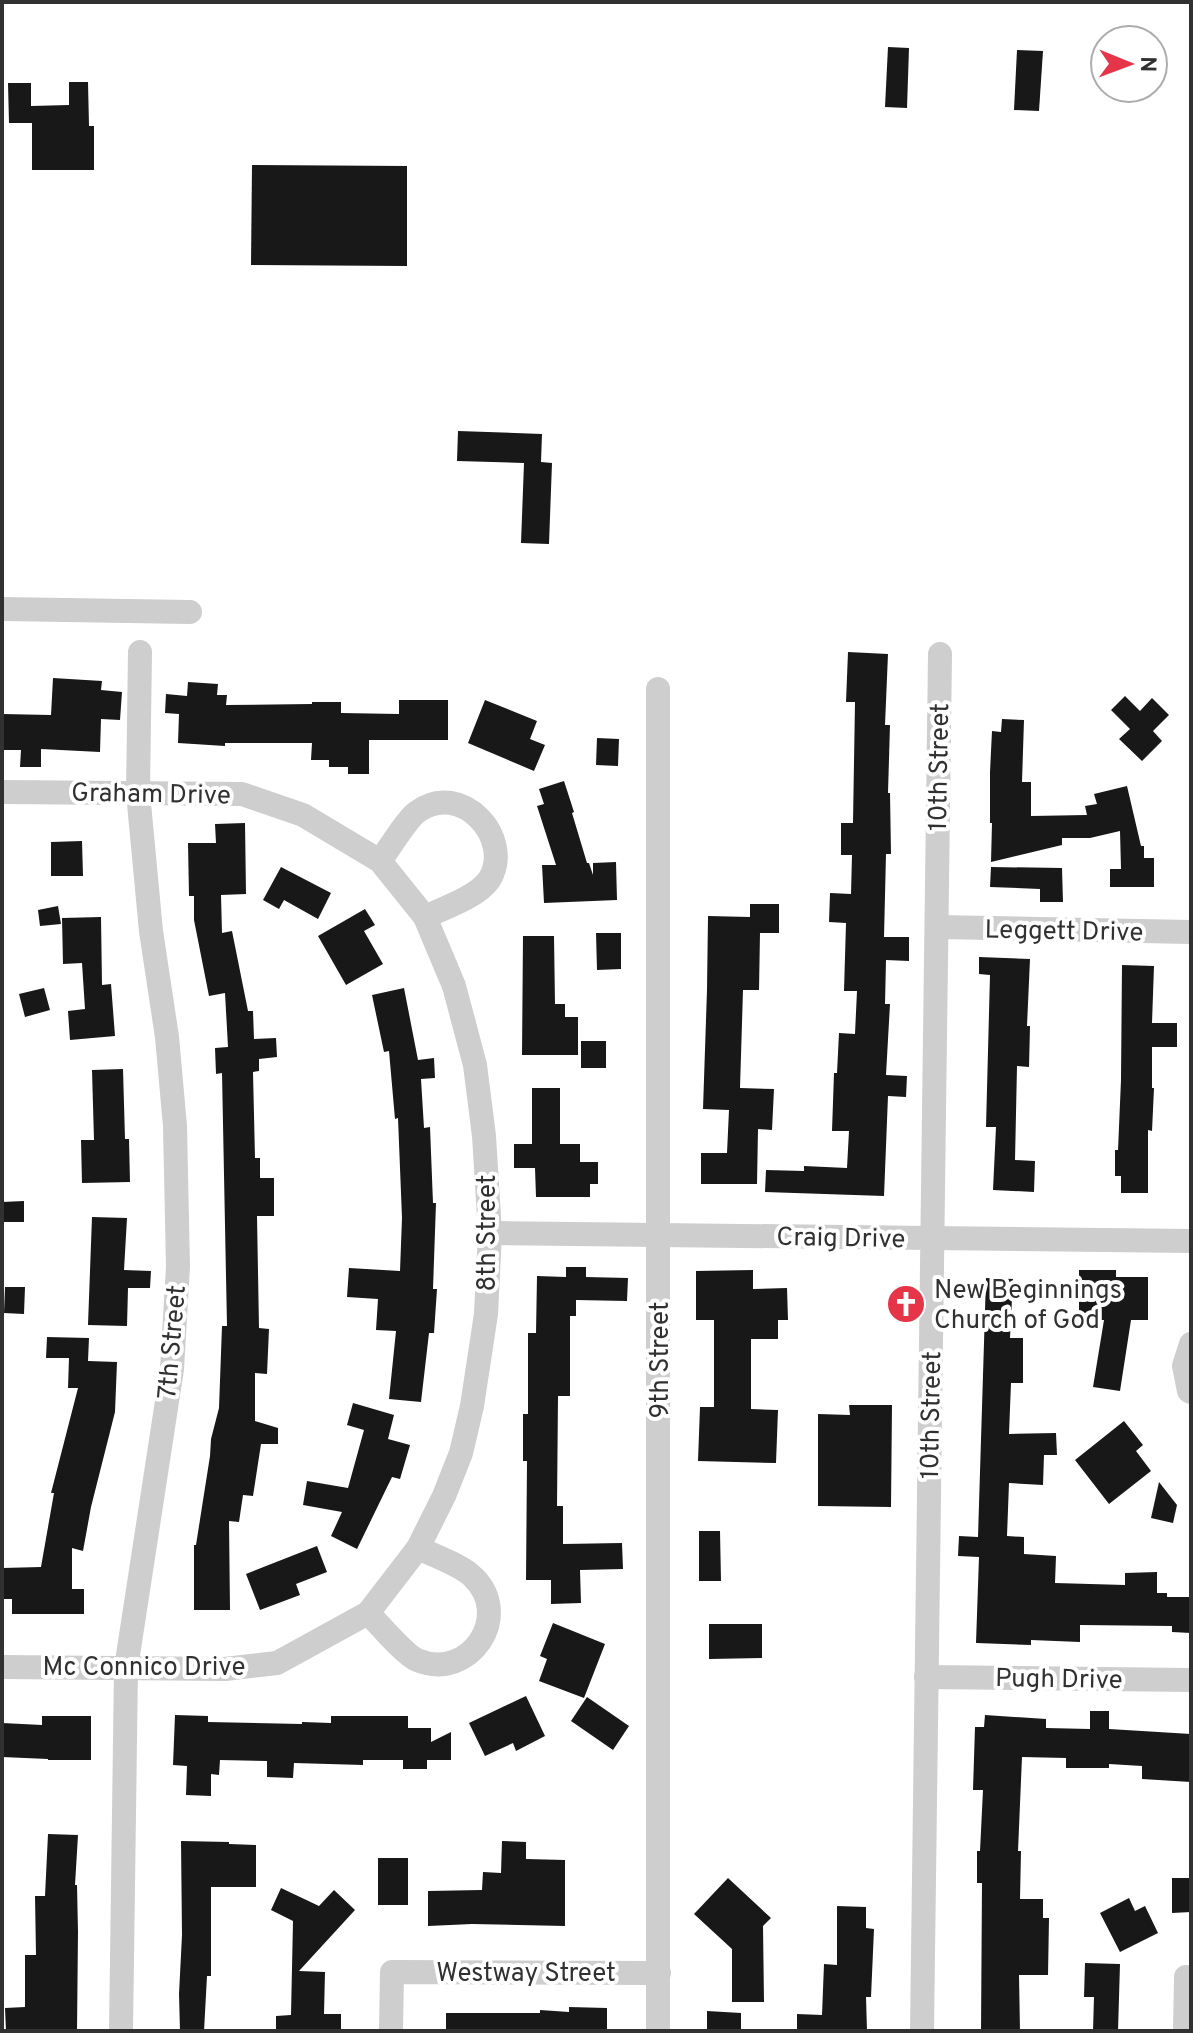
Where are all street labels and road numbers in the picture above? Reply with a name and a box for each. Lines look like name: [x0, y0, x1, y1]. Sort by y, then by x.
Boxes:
street label: 10th Street: [923, 703, 958, 831]
street label: Graham Drive: [71, 778, 231, 813]
street label: Leggett Drive: [984, 915, 1144, 950]
street label: 8th Street: [472, 1174, 505, 1292]
street label: Craig Drive: [776, 1222, 906, 1257]
street label: 7th Street: [152, 1284, 195, 1401]
street label: 9th Street: [645, 1301, 678, 1419]
street label: 10th Street: [915, 1351, 950, 1479]
street label: Mc Connico Drive: [42, 1652, 246, 1685]
street label: Pugh Drive: [995, 1663, 1123, 1698]
street label: Westway Street: [436, 1958, 616, 1991]

